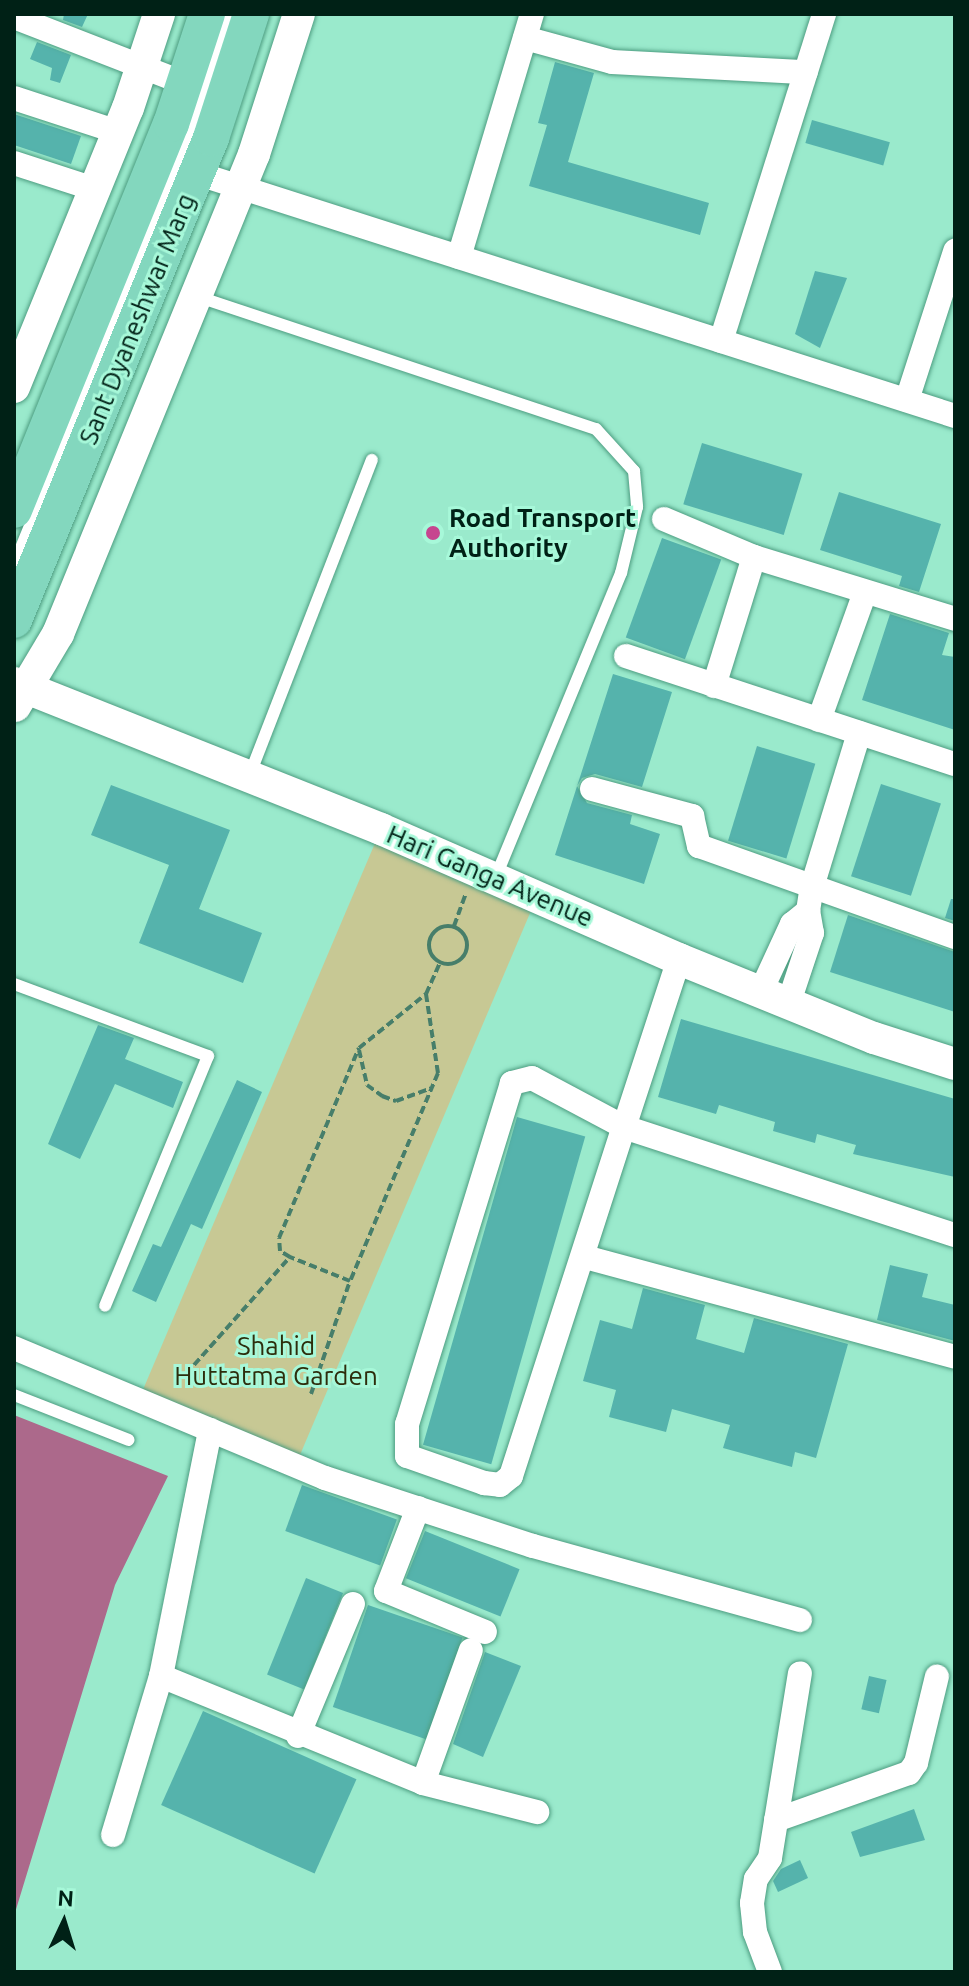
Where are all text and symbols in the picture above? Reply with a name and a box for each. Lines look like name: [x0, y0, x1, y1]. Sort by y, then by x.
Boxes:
street label: Sant Dyaneshwar Marg: [72, 189, 202, 449]
place label: Road Transport Authority: [449, 502, 636, 564]
marker: Road Transport Authority: [424, 524, 442, 542]
street label: Hari Ganga Avenue: [382, 818, 598, 934]
park label: Shahid Huttatma Garden: [174, 1330, 378, 1392]
north arrow: [24, 1882, 104, 1962]
text: N: [57, 1885, 75, 1911]

